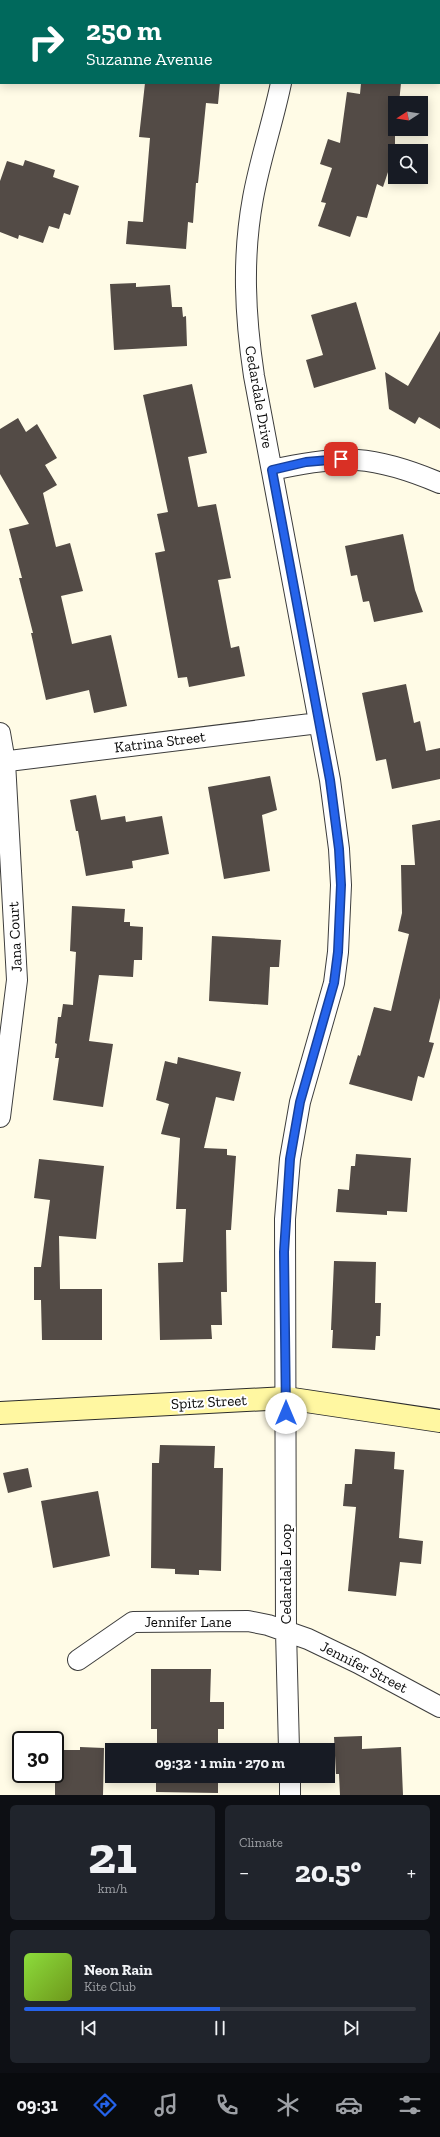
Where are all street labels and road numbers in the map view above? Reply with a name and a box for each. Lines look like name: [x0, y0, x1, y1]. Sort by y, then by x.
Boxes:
street label: Cedardale Drive: [241, 344, 277, 450]
street label: Katrina Street: [113, 727, 207, 757]
street label: Jana Court: [4, 901, 26, 973]
street label: Spitz Street: [171, 1391, 248, 1413]
street label: Cedardale Loop: [277, 1524, 295, 1624]
street label: Jennifer Lane: [144, 1613, 232, 1631]
street label: Jennifer Street: [317, 1637, 411, 1697]

